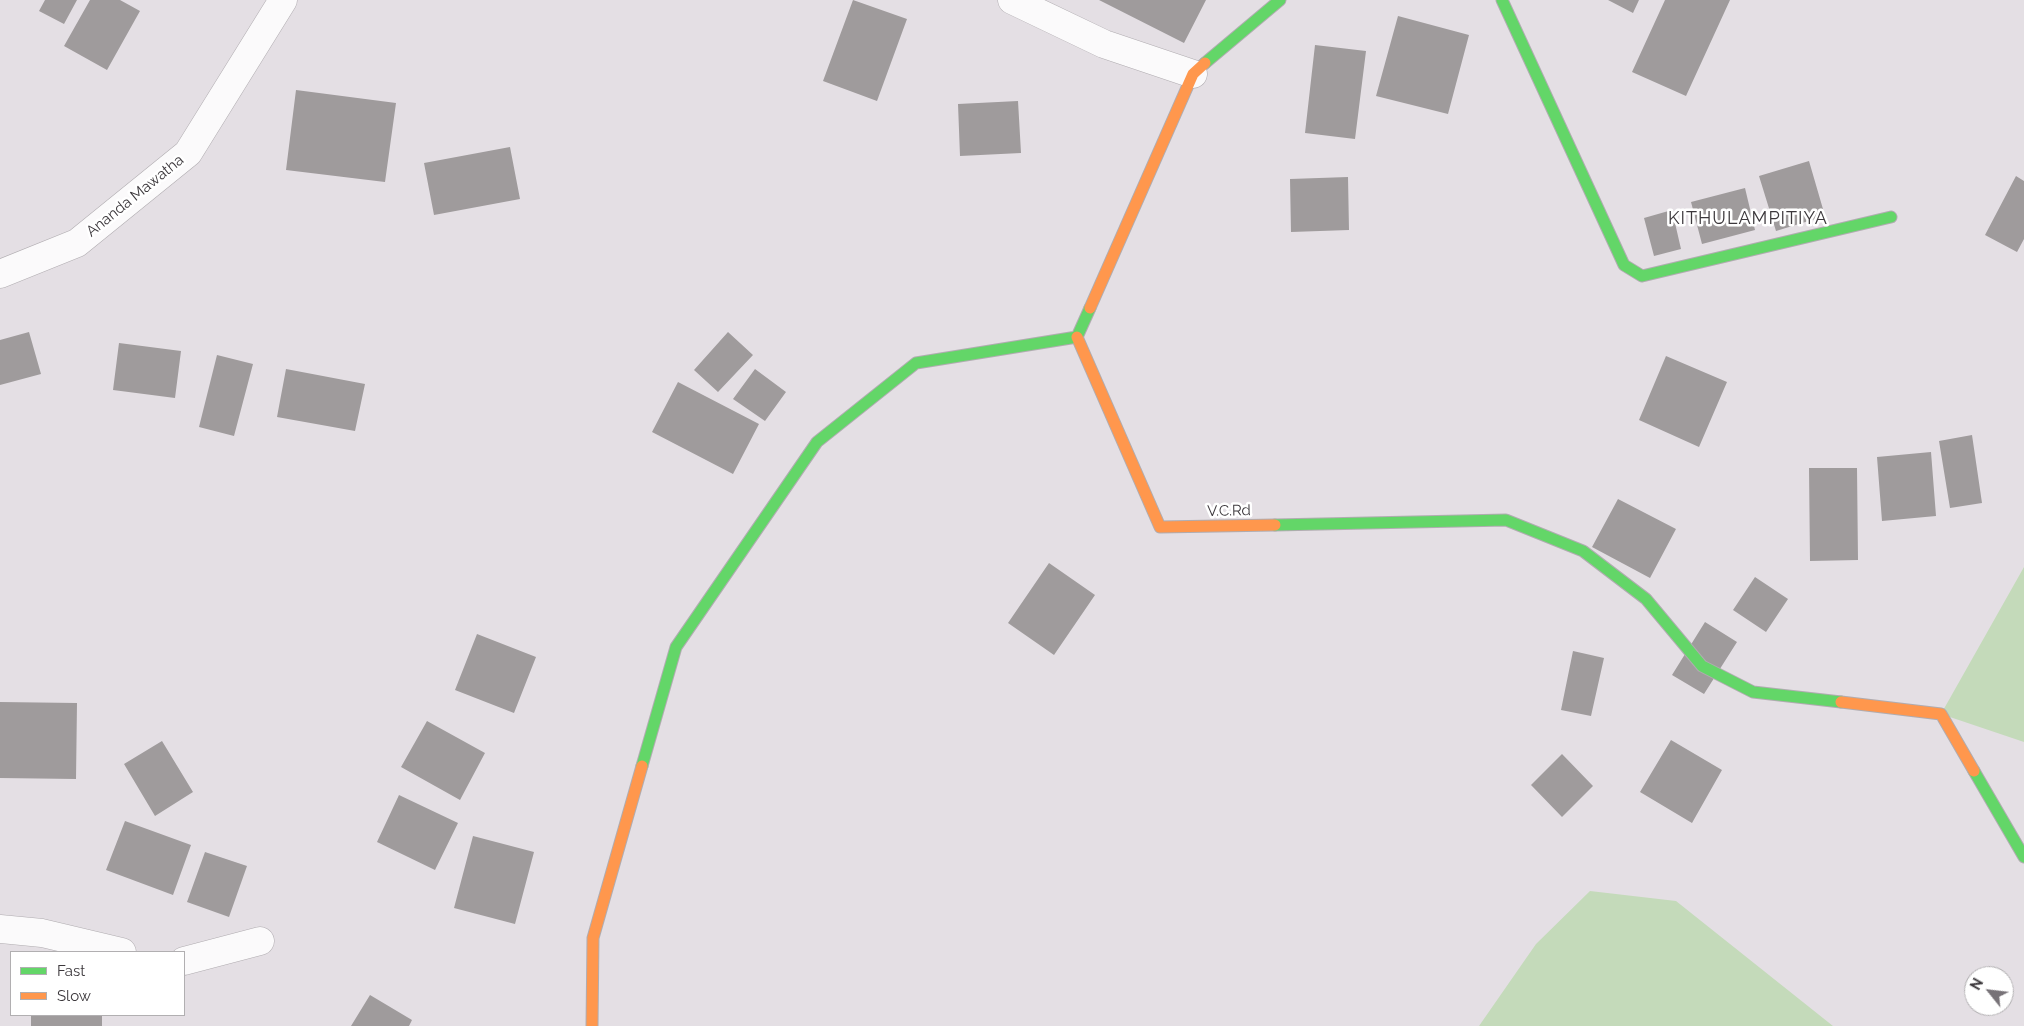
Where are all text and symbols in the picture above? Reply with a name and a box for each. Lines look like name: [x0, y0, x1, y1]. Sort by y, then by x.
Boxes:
street label: Ananda Mawatha: [83, 151, 187, 241]
district label: KITHULAMPITIYA: [1666, 208, 1830, 230]
street label: V.C.Rd: [1207, 502, 1251, 520]
legend: [10, 951, 185, 1016]
text: Fast: [57, 962, 85, 980]
north arrow: [1964, 966, 2014, 1016]
text: N: [1967, 976, 1986, 993]
text: Slow: [57, 987, 91, 1005]

